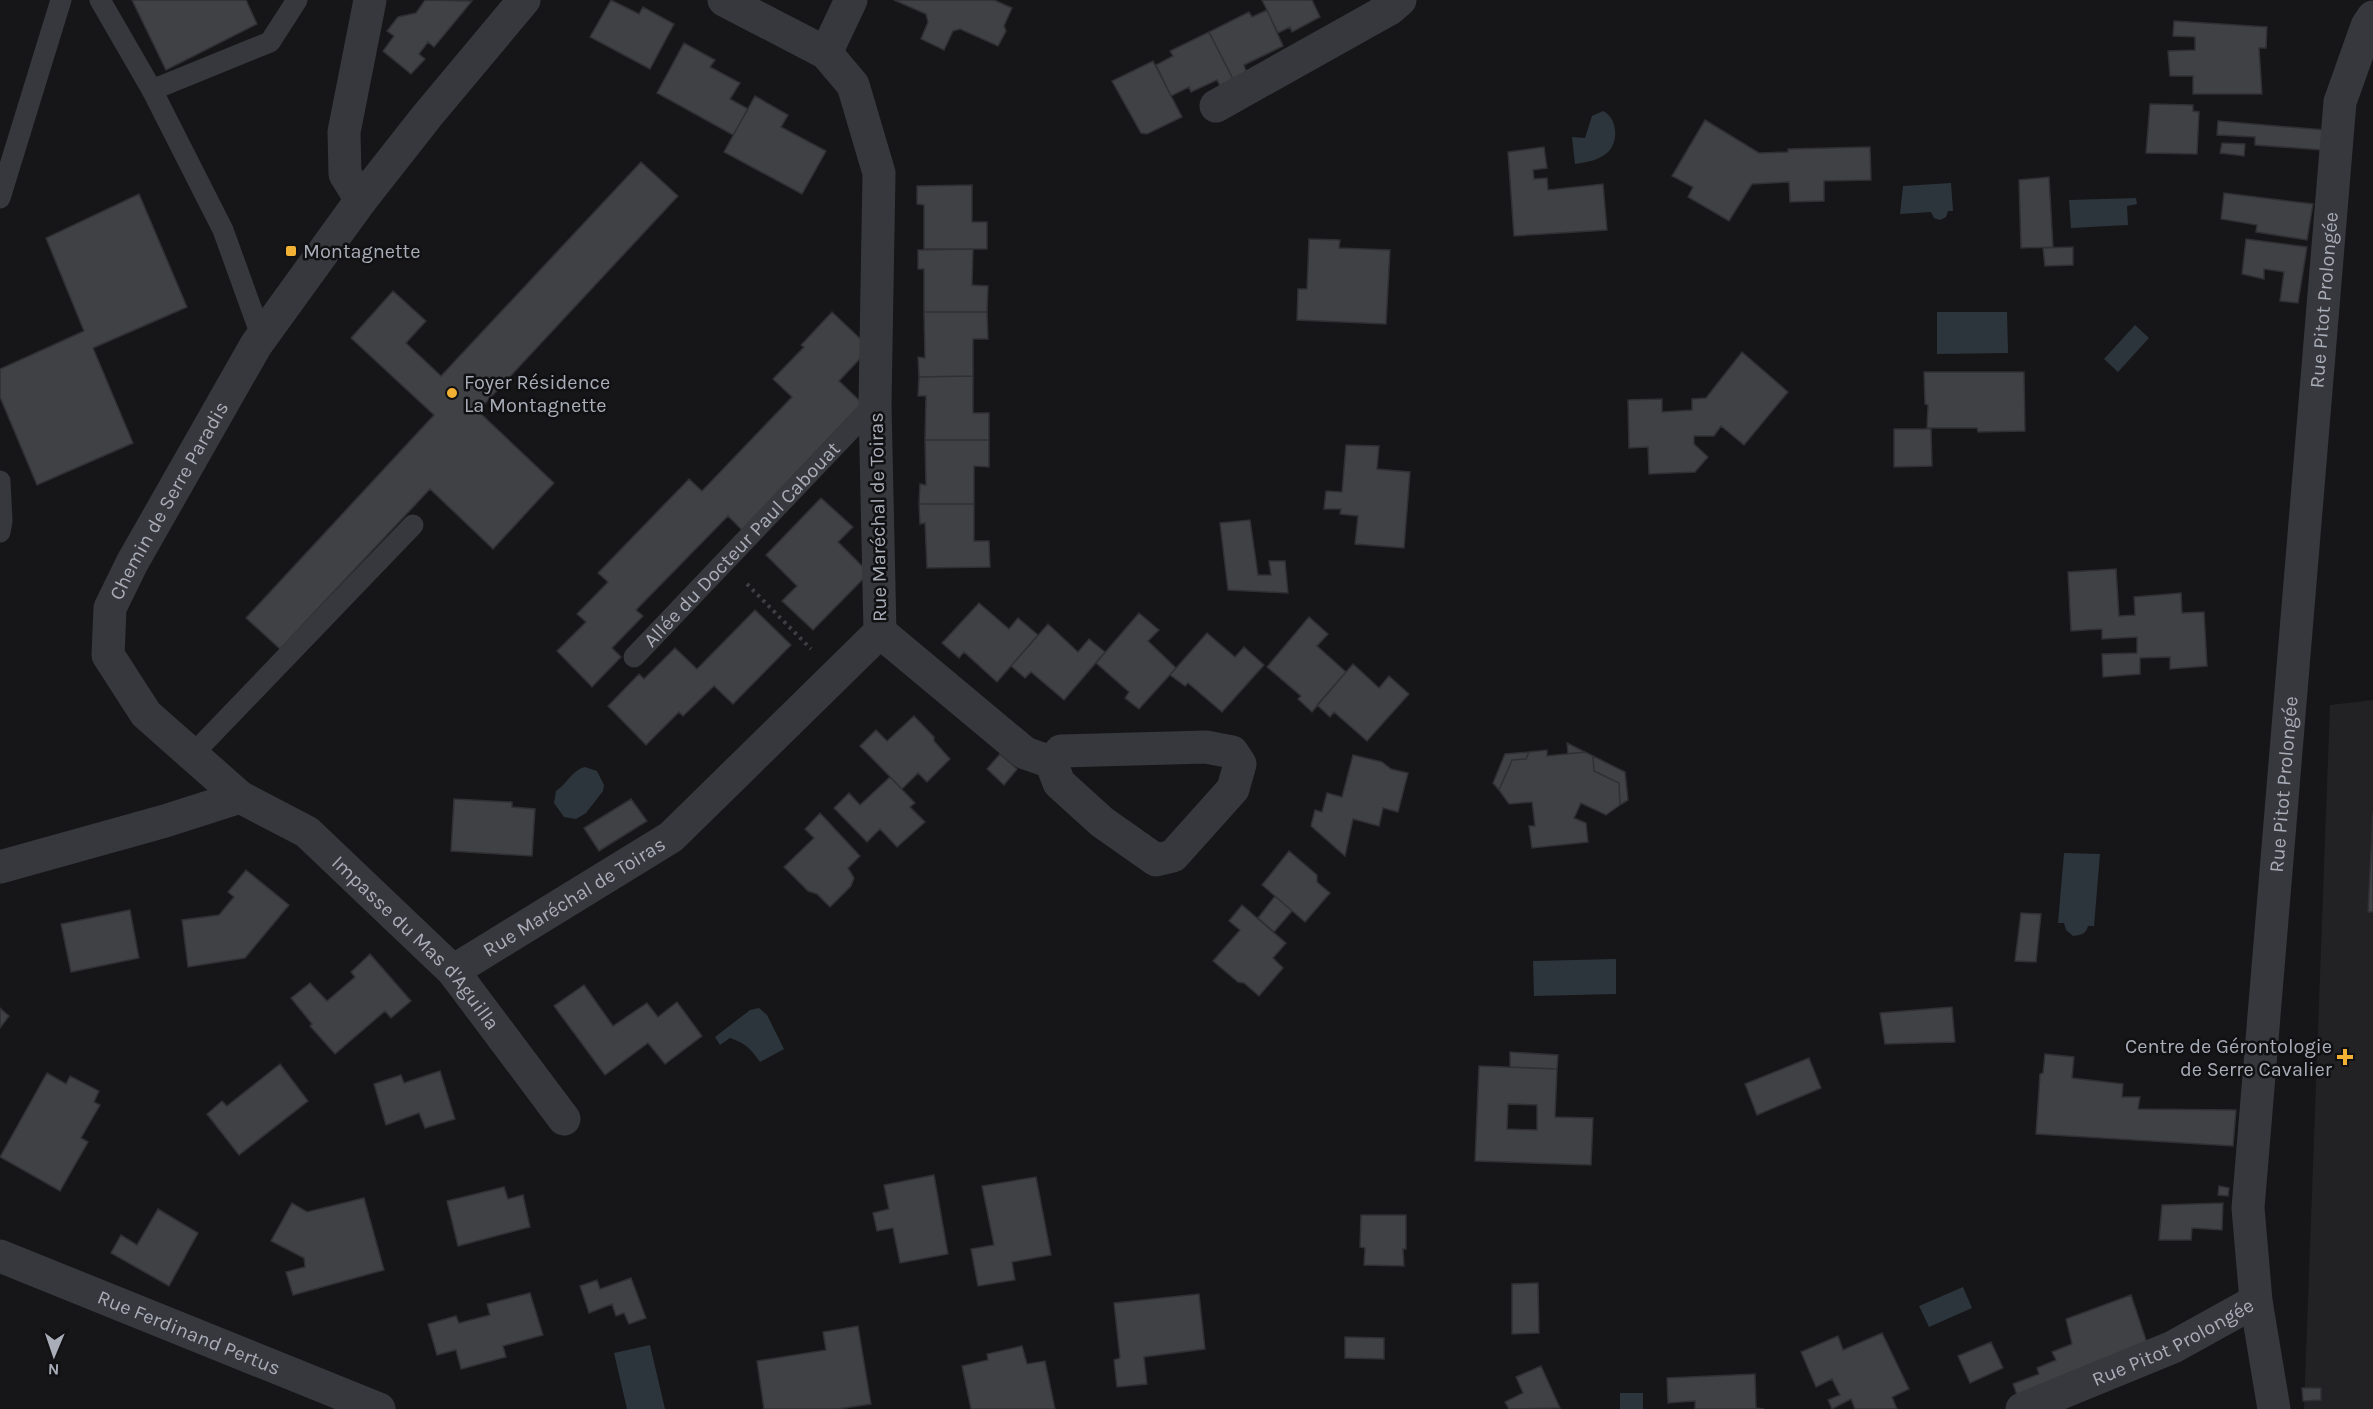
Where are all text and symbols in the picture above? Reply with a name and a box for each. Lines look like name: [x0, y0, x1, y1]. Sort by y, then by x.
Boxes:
street label: Rue Pitot Prolongée: [2305, 211, 2342, 389]
place label: Montagnette: [303, 240, 420, 263]
marker: Montagnette: [284, 244, 298, 258]
place label: Foyer Résidence La Montagnette: [464, 371, 610, 417]
marker: Foyer Résidence La Montagnette: [445, 386, 459, 400]
street label: Chemin de Serre Paradis: [104, 397, 233, 604]
street label: Rue Maréchal de Toiras: [865, 412, 891, 622]
street label: Allée du Docteur Paul Cabouat: [639, 436, 845, 651]
street label: Rue Pitot Prolongée: [2264, 695, 2302, 873]
street label: Rue Maréchal de Toiras: [479, 832, 669, 961]
street label: Impasse du Mas d'Aguilla: [327, 851, 504, 1034]
place label: Centre de Gérontologie de Serre Cavalier: [2125, 1035, 2333, 1081]
marker: Centre de Gérontologie de Serre Cavalier: [2336, 1048, 2354, 1066]
street label: Rue Ferdinand Pertus: [94, 1285, 284, 1380]
street label: Rue Pitot Prolongée: [2088, 1293, 2257, 1391]
north arrow: [24, 1325, 84, 1385]
text: N: [47, 1360, 60, 1379]

